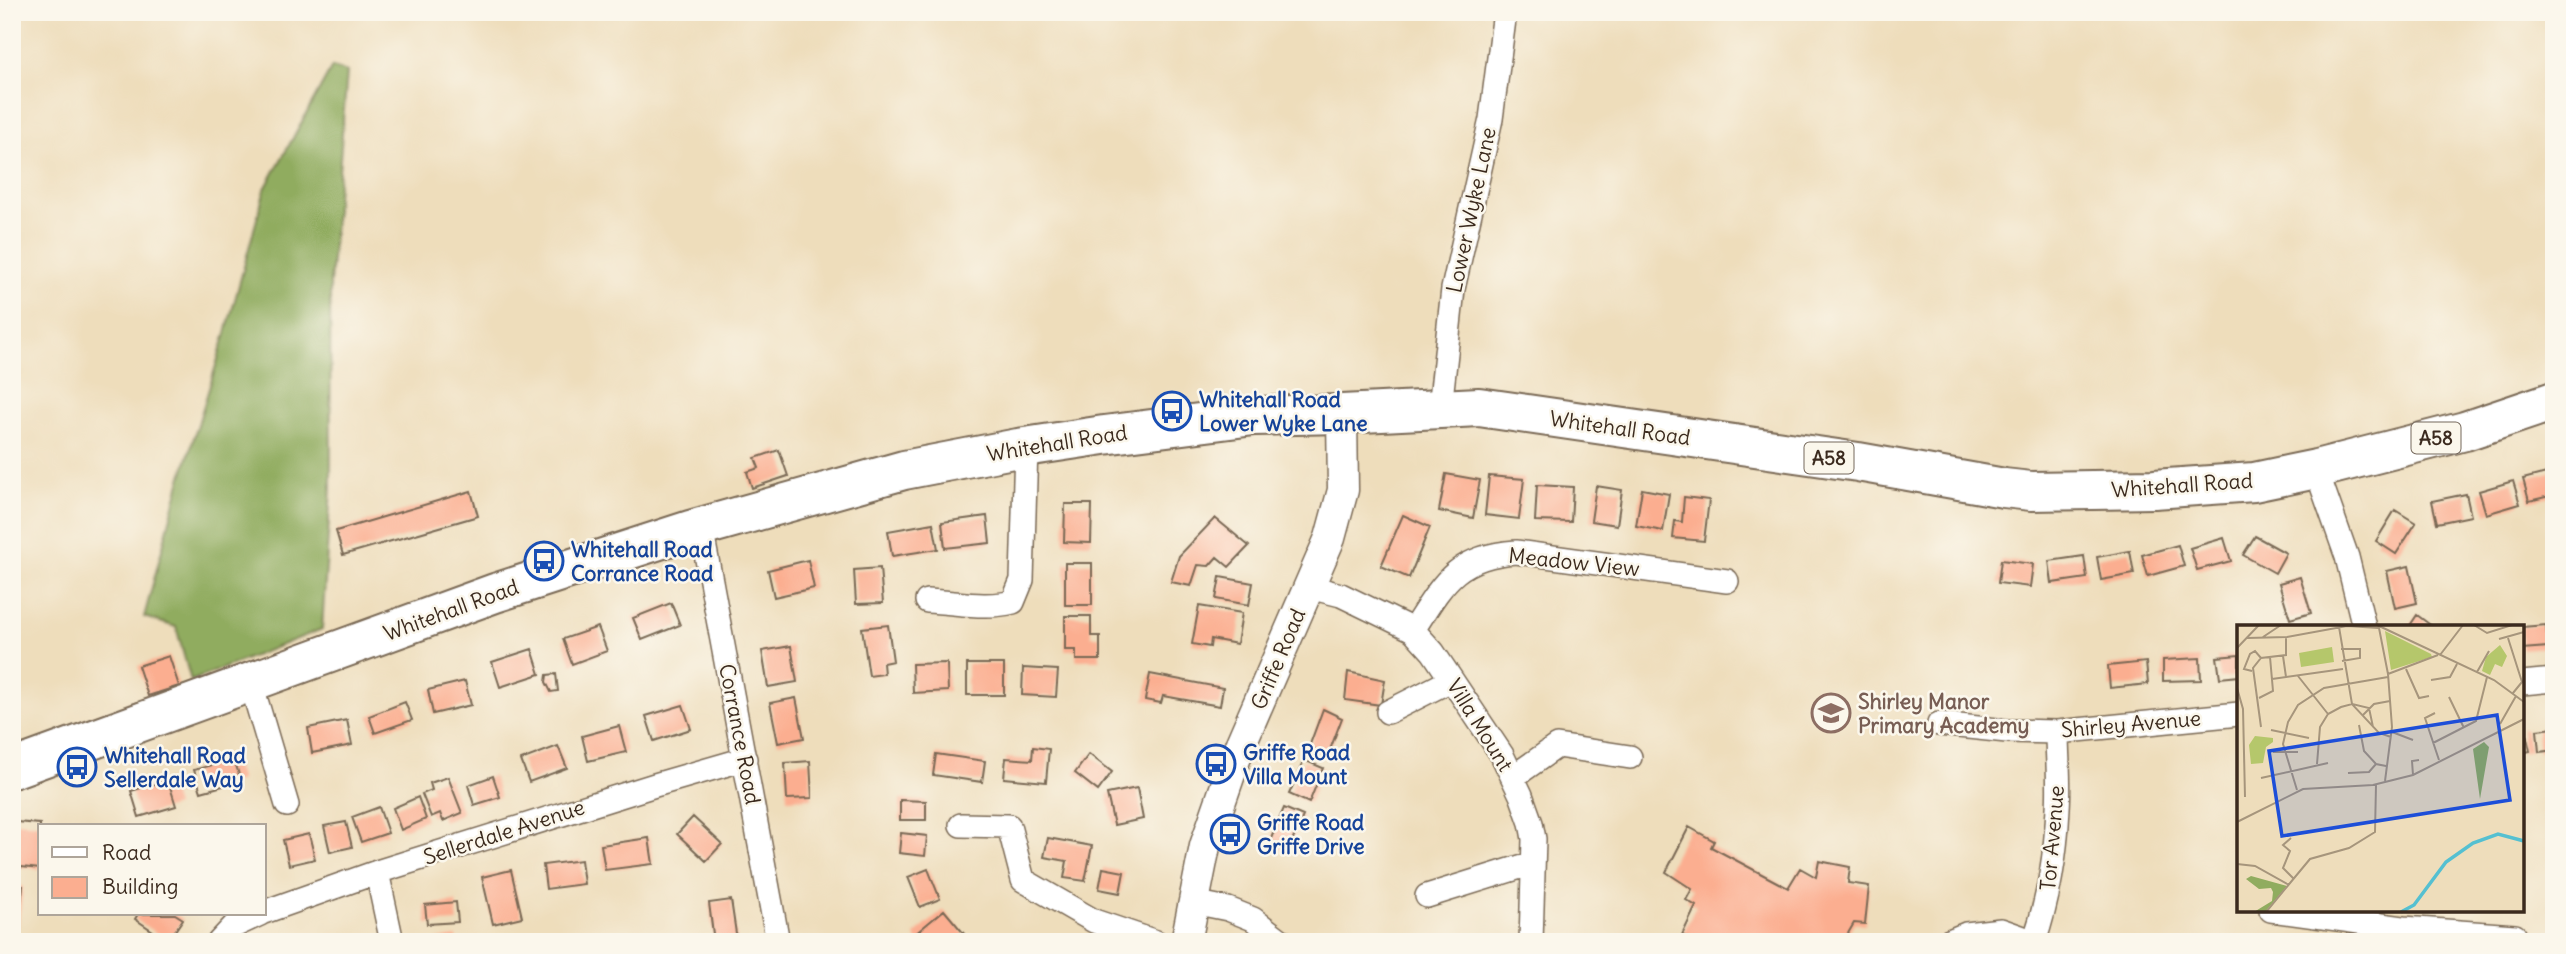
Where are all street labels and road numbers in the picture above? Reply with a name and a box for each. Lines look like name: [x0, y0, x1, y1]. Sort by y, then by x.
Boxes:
street label: Lower Wyke Lane: [1440, 125, 1502, 295]
street label: Whitehall Road: [1548, 405, 1692, 451]
street label: Whitehall Road: [985, 419, 1129, 467]
road number: A58: [2412, 422, 2460, 453]
road number: A58: [1804, 442, 1854, 474]
street label: Whitehall Road: [2110, 467, 2254, 503]
street label: Meadow View: [1507, 542, 1641, 582]
street label: Whitehall Road: [380, 573, 522, 647]
street label: Griffe Road: [1245, 604, 1311, 714]
street label: Corrance Road: [713, 662, 767, 806]
street label: Villa Mount: [1441, 674, 1519, 776]
street label: Shirley Avenue: [2060, 704, 2202, 744]
street label: Tor Avenue: [2034, 784, 2070, 892]
street label: Sellerdale Avenue: [420, 793, 588, 871]

